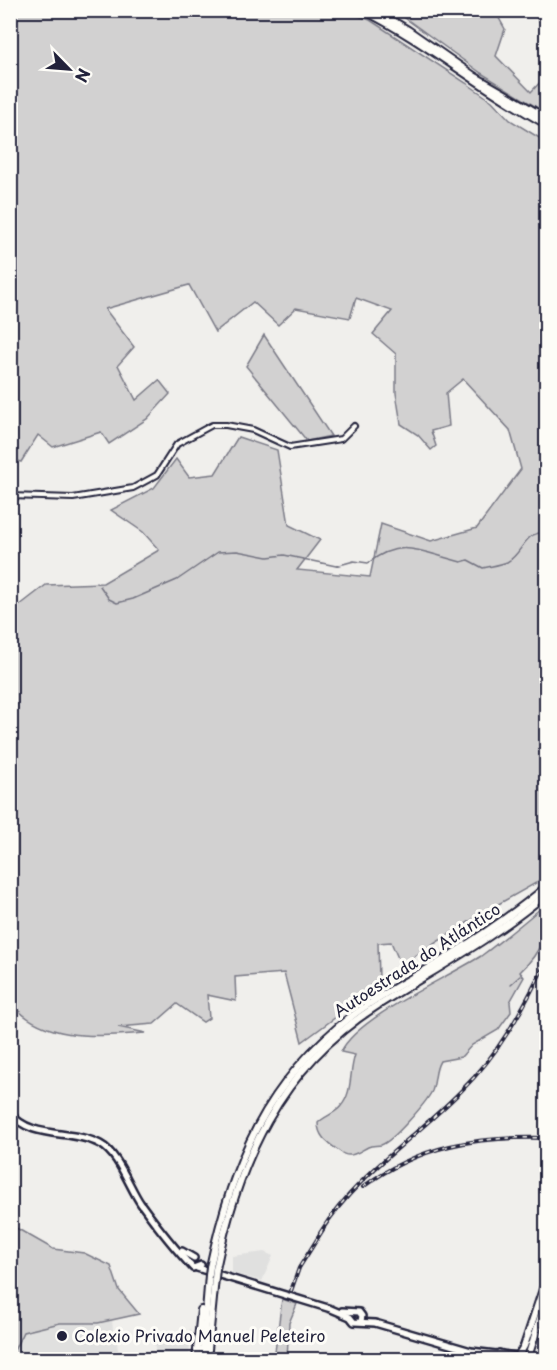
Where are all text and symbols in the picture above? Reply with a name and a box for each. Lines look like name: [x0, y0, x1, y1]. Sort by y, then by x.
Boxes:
north arrow: [39, 39, 99, 99]
text: N: [70, 65, 97, 87]
street label: Autoestrada do Atlántico: [328, 896, 505, 1022]
place label: Colexio Privado Manuel Peleteiro: [74, 1323, 326, 1347]
marker: Colexio Privado Manuel Peleteiro: [55, 1329, 69, 1343]

